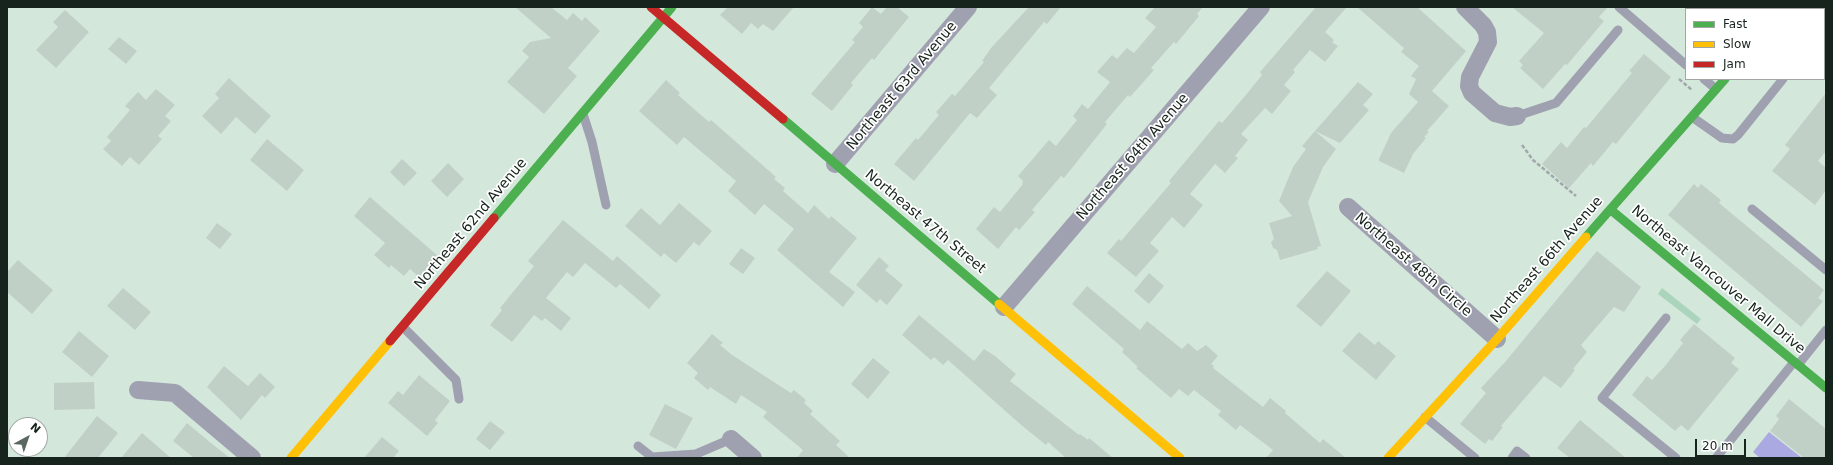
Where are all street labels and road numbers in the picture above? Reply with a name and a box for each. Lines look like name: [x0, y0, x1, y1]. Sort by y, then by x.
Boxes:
street label: Northeast 63rd Avenue: [843, 18, 961, 154]
street label: Northeast 64th Avenue: [1073, 90, 1193, 224]
street label: Northeast 62nd Avenue: [411, 155, 531, 293]
street label: Northeast 47th Street: [861, 166, 989, 278]
street label: Northeast 66th Avenue: [1487, 193, 1607, 327]
street label: Northeast Vancouver Mall Drive: [1628, 202, 1808, 358]
street label: Northeast 48th Circle: [1351, 210, 1475, 320]

